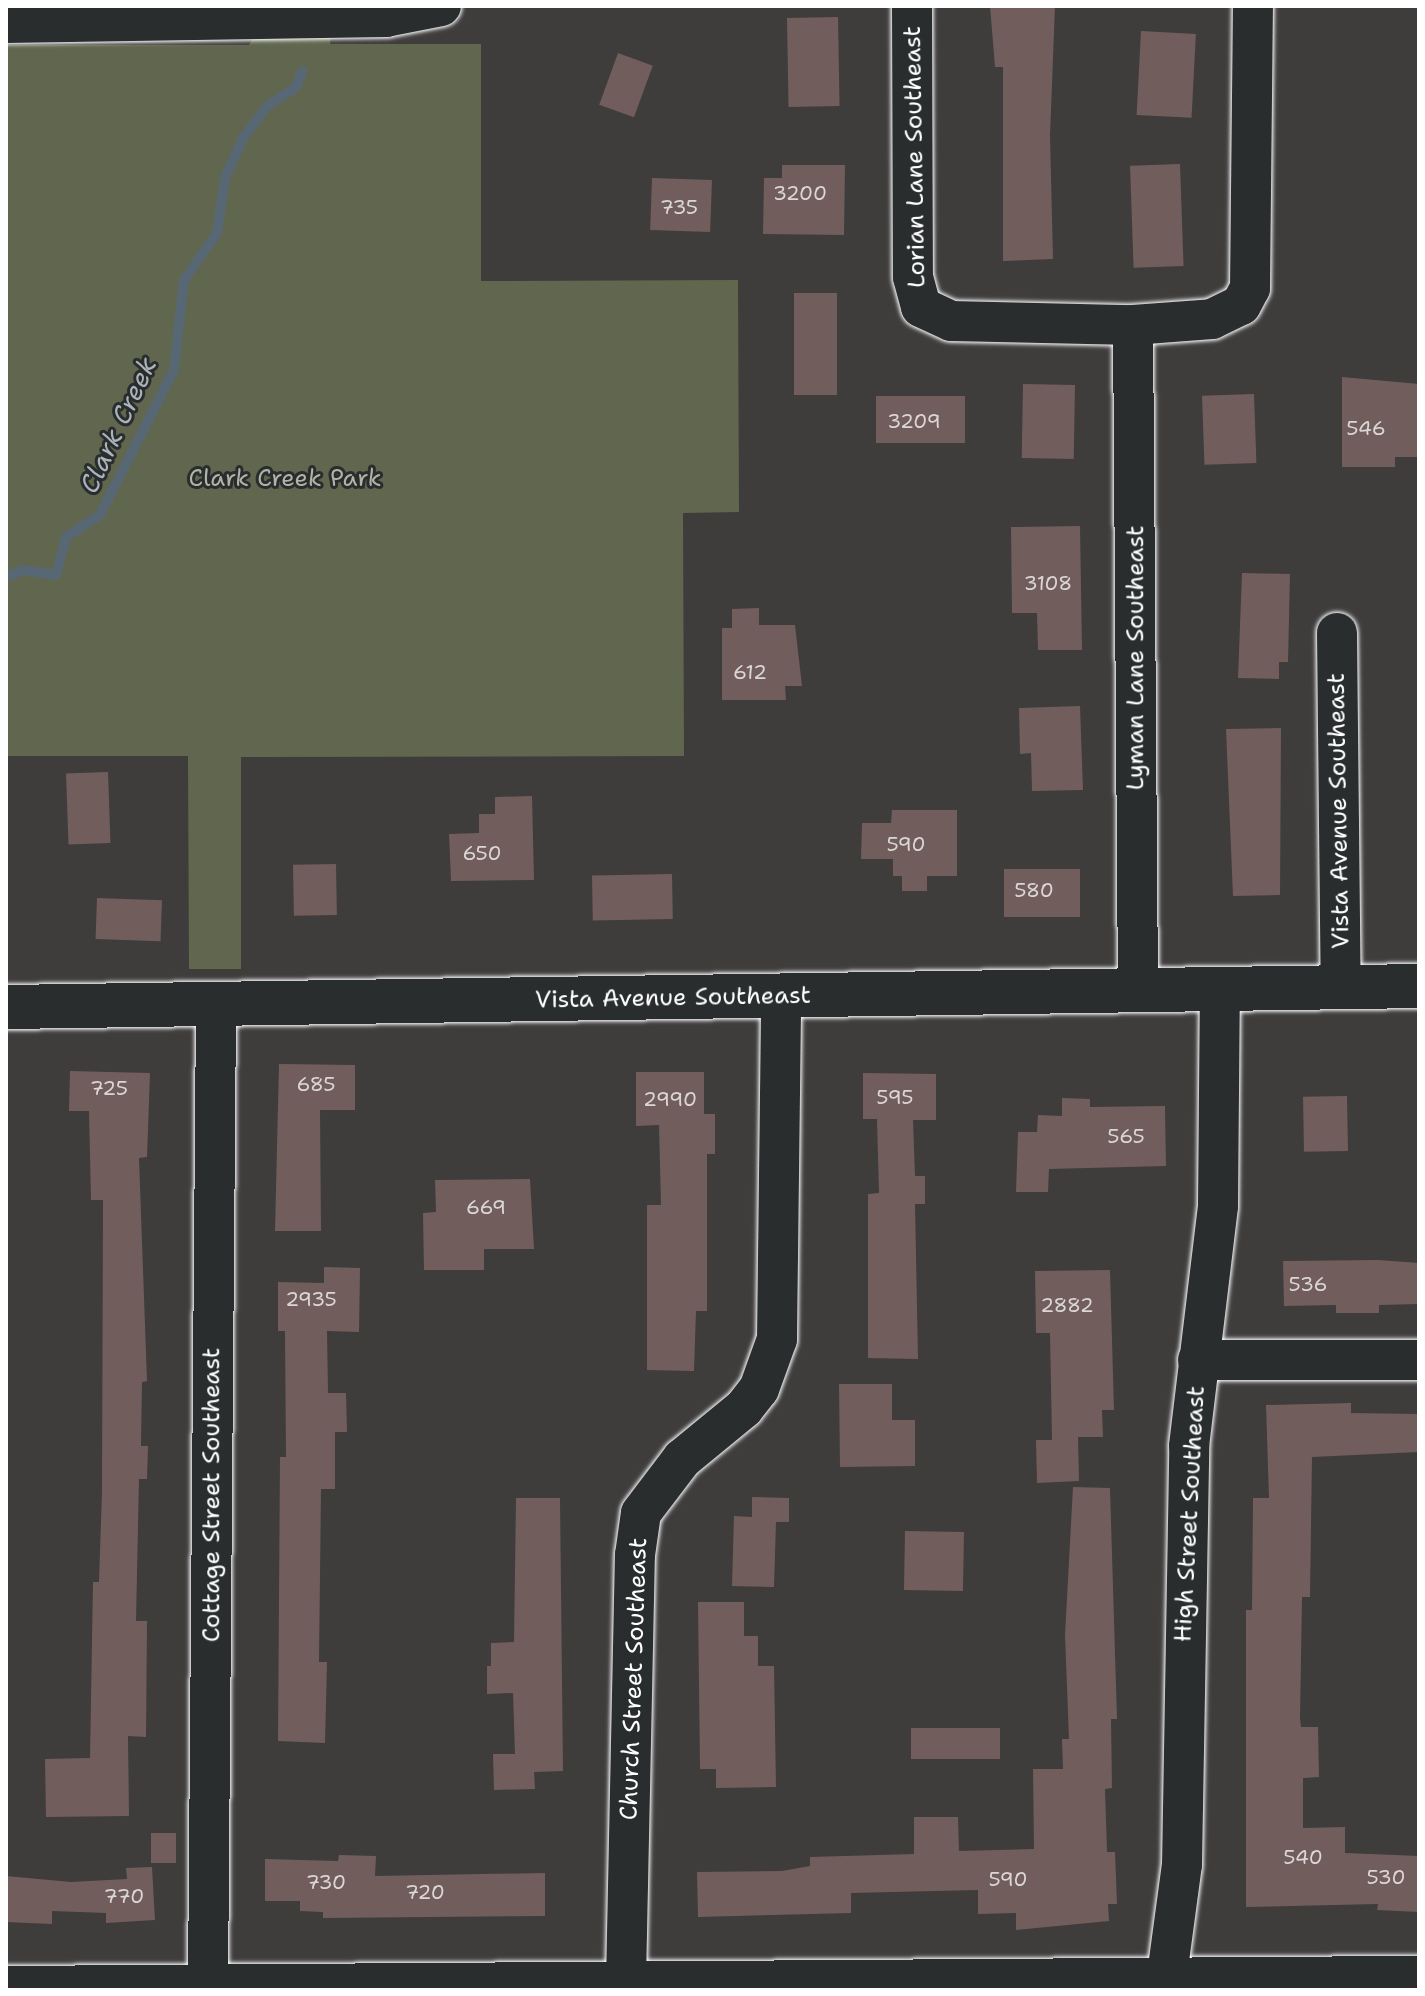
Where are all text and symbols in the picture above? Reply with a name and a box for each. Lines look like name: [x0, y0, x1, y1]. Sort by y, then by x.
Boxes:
street label: Lorian Lane Southeast: [898, 26, 932, 288]
house number: 3200: [773, 181, 827, 205]
house number: 735: [660, 195, 698, 219]
water label: Clark Creek: [73, 352, 163, 498]
house number: 3209: [887, 409, 941, 433]
house number: 546: [1346, 416, 1386, 440]
park label: Clark Creek Park: [189, 465, 381, 493]
street label: Lyman Lane Southeast: [1122, 526, 1150, 790]
house number: 3108: [1024, 571, 1072, 595]
house number: 612: [733, 660, 767, 684]
street label: Vista Avenue Southeast: [1322, 673, 1356, 949]
house number: 590: [887, 832, 925, 856]
house number: 650: [462, 841, 502, 865]
house number: 580: [1014, 878, 1054, 902]
street label: Vista Avenue Southeast: [535, 981, 811, 1015]
house number: 685: [297, 1072, 335, 1096]
house number: 725: [90, 1076, 128, 1100]
house number: 595: [876, 1085, 914, 1109]
house number: 2990: [643, 1087, 697, 1111]
house number: 565: [1107, 1124, 1145, 1148]
house number: 669: [466, 1195, 506, 1219]
house number: 536: [1289, 1272, 1327, 1296]
house number: 2935: [285, 1287, 337, 1311]
house number: 2882: [1040, 1293, 1094, 1317]
street label: Cottage Street Southeast: [198, 1348, 226, 1642]
street label: High Street Southeast: [1169, 1385, 1211, 1643]
street label: Church Street Southeast: [615, 1537, 653, 1821]
house number: 540: [1283, 1845, 1323, 1869]
house number: 530: [1367, 1865, 1405, 1889]
house number: 590: [989, 1867, 1027, 1891]
house number: 730: [306, 1870, 346, 1894]
house number: 720: [405, 1880, 445, 1904]
house number: 770: [104, 1884, 144, 1908]

